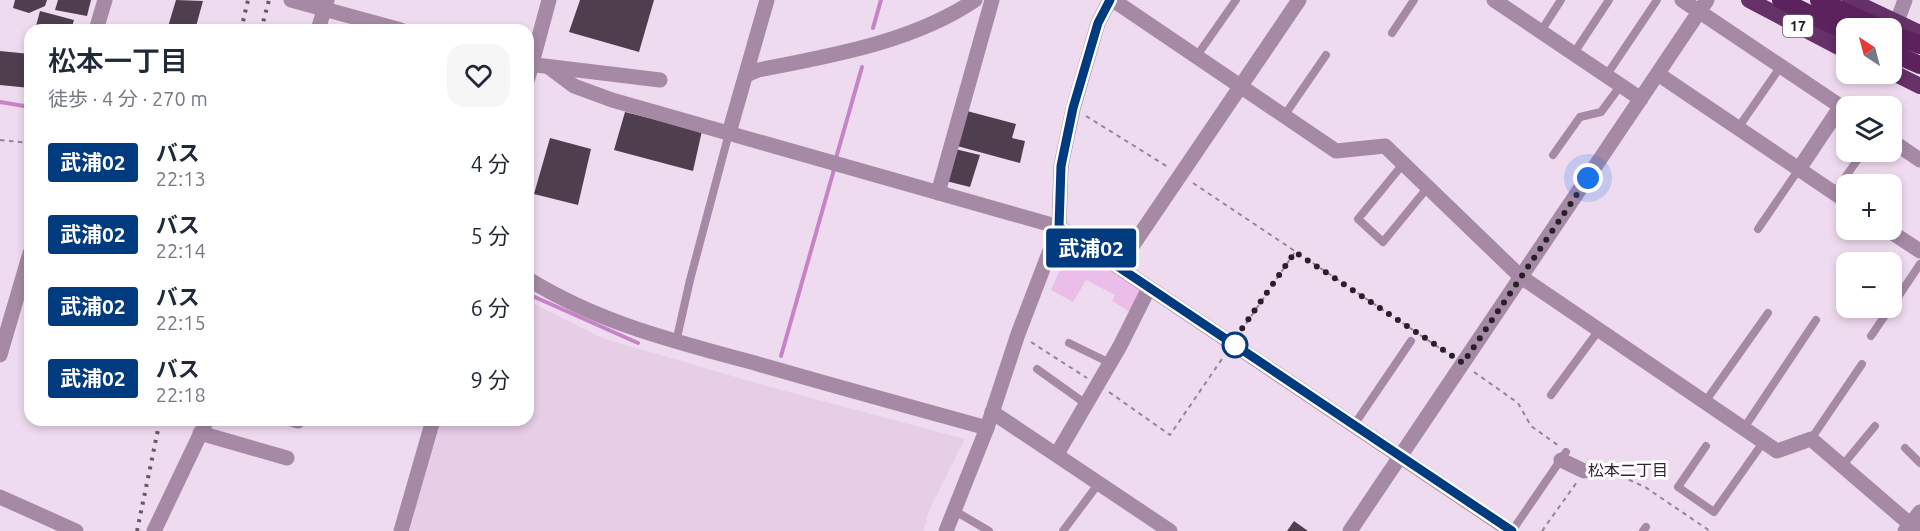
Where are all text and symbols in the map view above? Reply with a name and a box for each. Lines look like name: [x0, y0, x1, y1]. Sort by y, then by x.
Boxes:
road number: 17: [1783, 15, 1813, 37]
north arrow: [1836, 18, 1902, 84]
map controls: [1836, 18, 1902, 318]
button: heart: [447, 44, 510, 107]
text: 松本一丁目: [48, 45, 188, 76]
text: 徒歩 · 4 分 · 270 m: [48, 87, 208, 110]
button: layers: [1836, 96, 1902, 162]
text: バス: [156, 140, 200, 165]
text: 武浦02: [60, 150, 126, 174]
text: 4 分: [471, 151, 510, 176]
your location: [1573, 163, 1603, 193]
text: 22:13: [156, 167, 206, 190]
button: +: [1836, 174, 1902, 240]
text: バス: [156, 212, 200, 237]
text: 武浦02: [60, 222, 126, 246]
text: 5 分: [471, 223, 510, 248]
line badge: 武浦02: [1049, 228, 1133, 268]
text: 武浦02: [1058, 236, 1124, 260]
text: 22:14: [156, 239, 206, 262]
button: −: [1836, 252, 1902, 318]
text: バス: [156, 284, 200, 309]
text: 武浦02: [60, 294, 126, 318]
text: 6 分: [471, 295, 510, 320]
text: 22:15: [156, 311, 206, 334]
unlabelled marker: [1222, 332, 1248, 358]
text: バス: [156, 356, 200, 381]
text: 武浦02: [60, 366, 126, 390]
text: 9 分: [471, 367, 510, 392]
text: 22:18: [156, 383, 206, 406]
district label: 松本二丁目: [1588, 461, 1668, 479]

